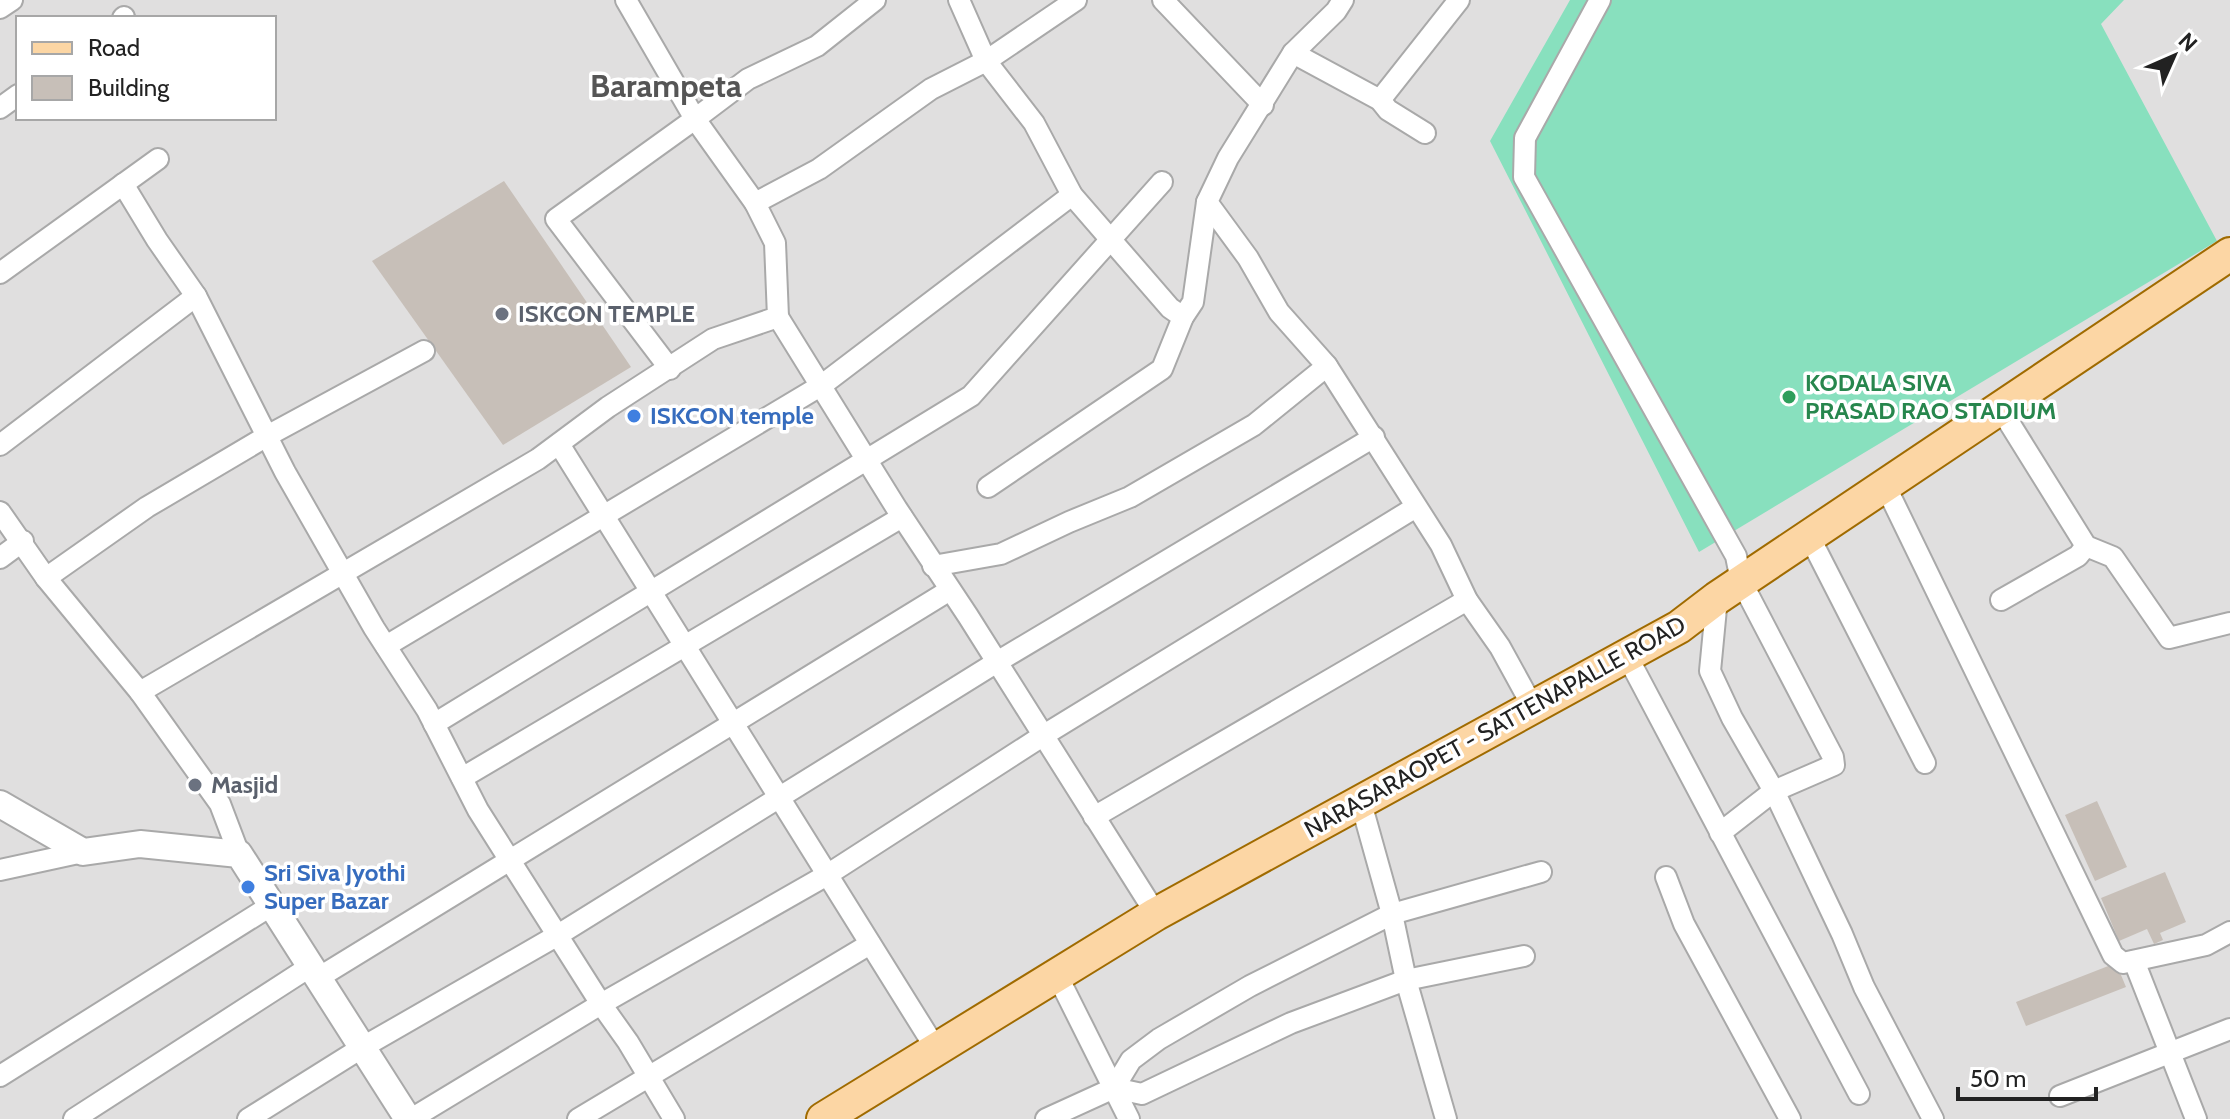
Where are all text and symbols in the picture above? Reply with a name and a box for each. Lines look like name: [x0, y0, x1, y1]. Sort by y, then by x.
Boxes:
legend: [16, 16, 276, 120]
north arrow: [2134, 16, 2214, 96]
text: N: [2173, 27, 2203, 57]
text: Road: [88, 33, 140, 62]
district label: Barampeta: [590, 66, 742, 105]
text: Building: [88, 73, 170, 102]
place label: ISKCON TEMPLE: [518, 299, 695, 328]
marker: ISKCON TEMPLE: [493, 305, 511, 323]
place label: KODALA SIVA PRASAD RAO STADIUM: [1805, 368, 2056, 425]
marker: KODALA SIVA PRASAD RAO STADIUM: [1780, 388, 1798, 406]
place label: ISKCON temple: [650, 401, 814, 430]
marker: ISKCON temple: [625, 407, 643, 425]
street label: NARASARAOPET - SATTENAPALLE ROAD: [1299, 609, 1690, 844]
place label: Masjid: [211, 770, 278, 799]
marker: Masjid: [186, 776, 204, 794]
place label: Sri Siva Jyothi Super Bazar: [264, 858, 406, 915]
marker: Sri Siva Jyothi Super Bazar: [239, 878, 257, 896]
scale bar: [1958, 1051, 2096, 1101]
text: 50 m: [1970, 1064, 2026, 1093]

